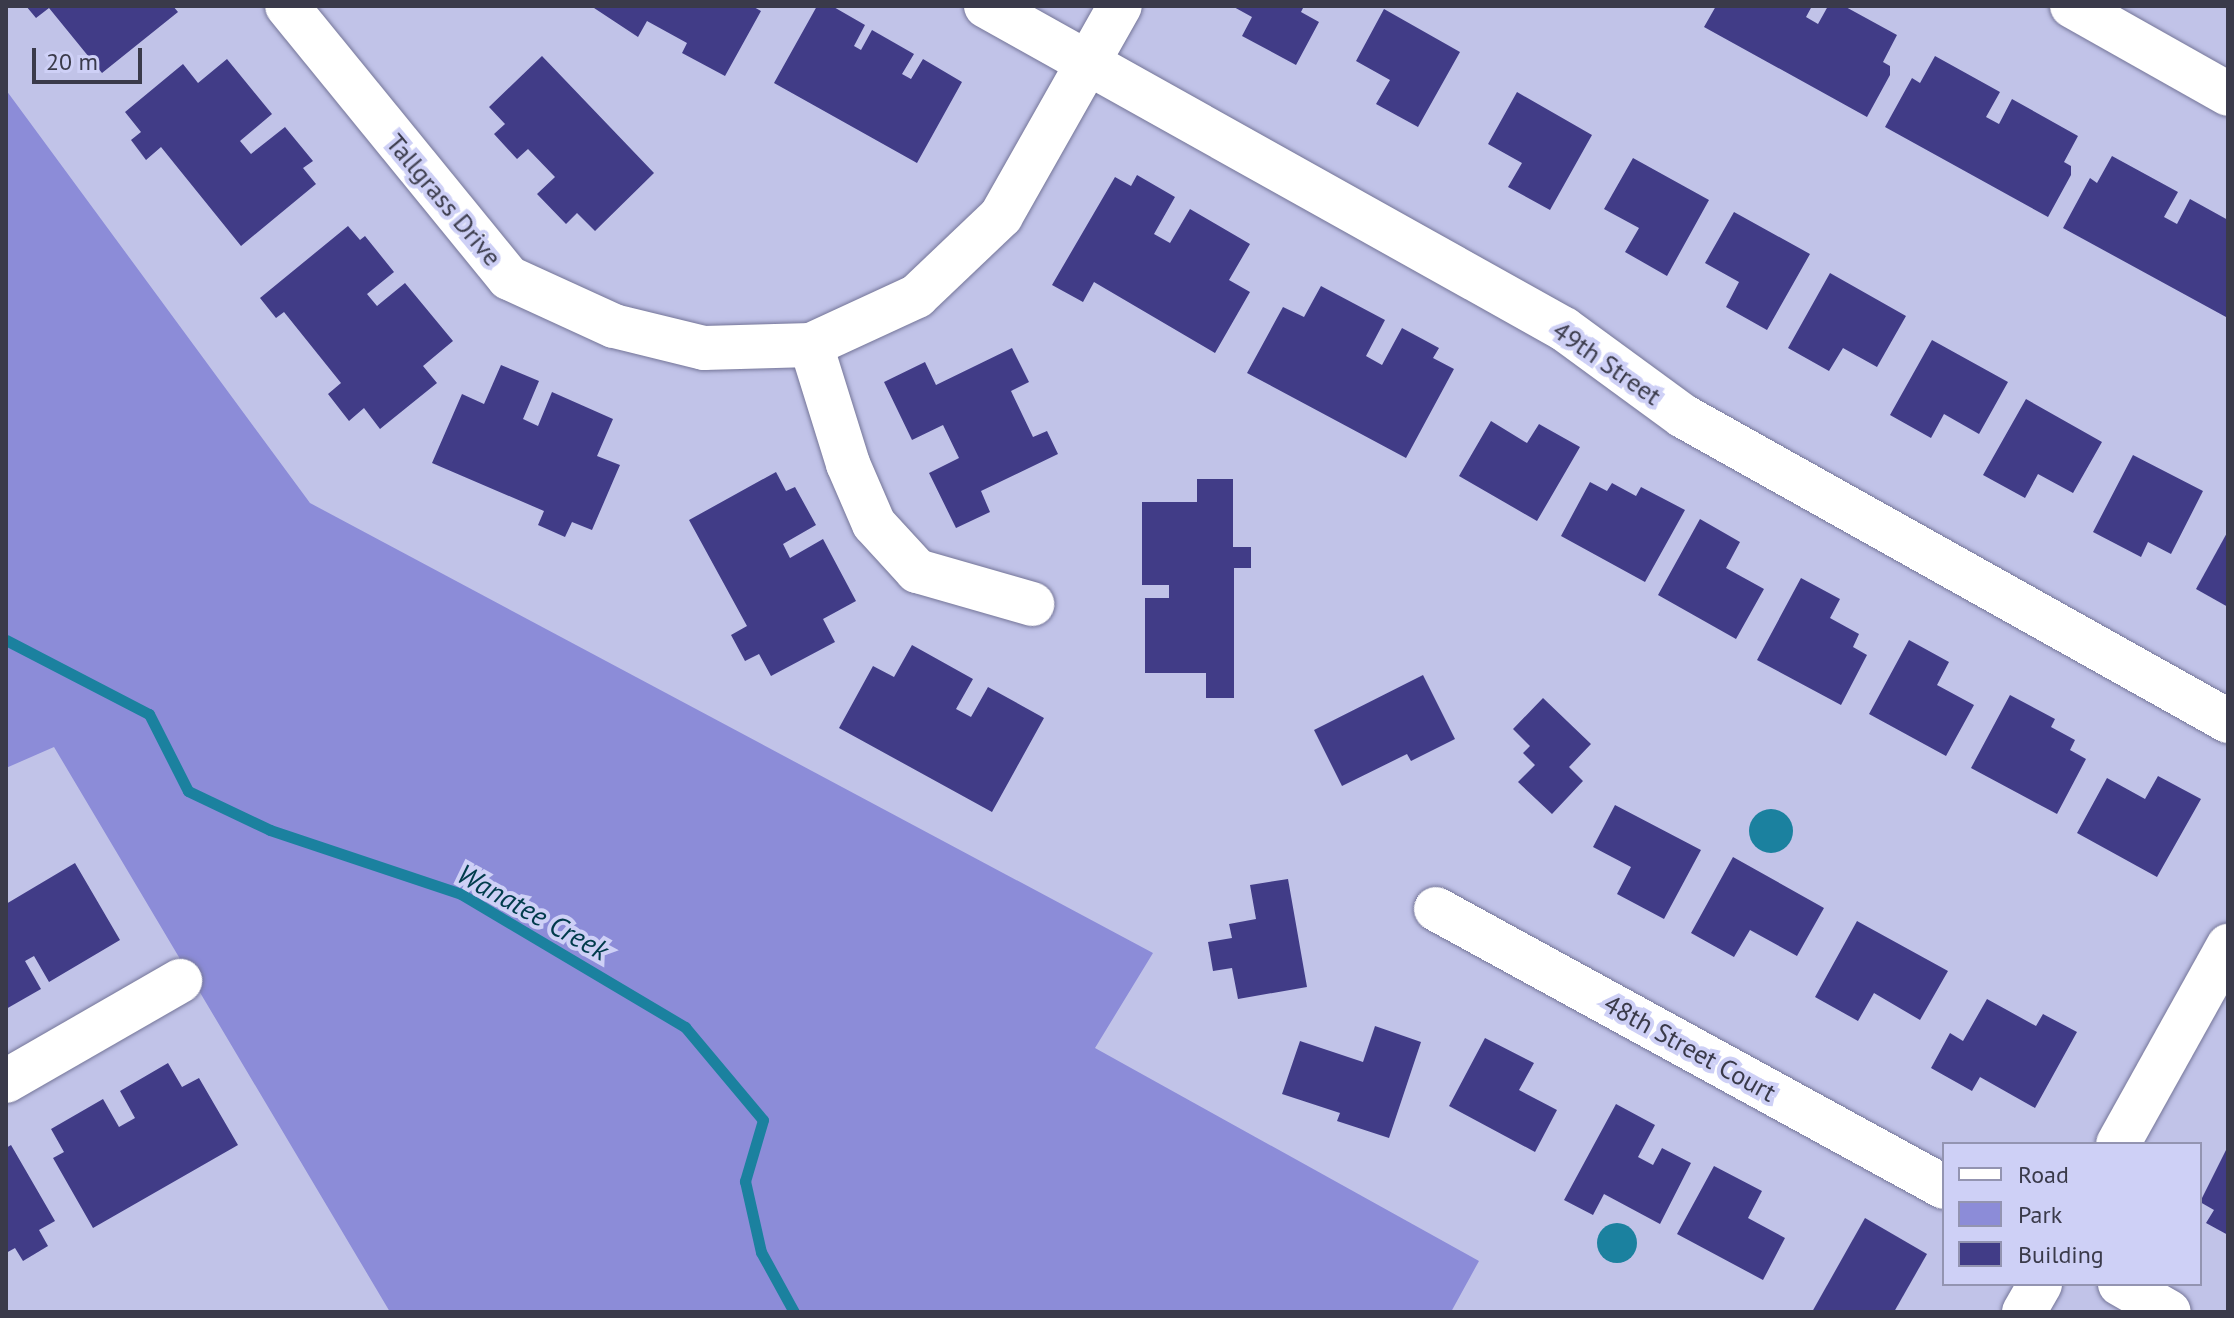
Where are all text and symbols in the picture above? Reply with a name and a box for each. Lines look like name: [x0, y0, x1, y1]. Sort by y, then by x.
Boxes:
scale bar: [36, 32, 146, 82]
text: 20 m: [46, 46, 98, 77]
street label: Tallgrass Drive: [380, 128, 508, 272]
street label: 49th Street: [1547, 314, 1667, 412]
water label: Wanatee Creek: [452, 857, 614, 967]
street label: 48th Street Court: [1598, 988, 1782, 1108]
legend: [1942, 1142, 2202, 1286]
text: Road: [2018, 1159, 2069, 1190]
text: Park: [2018, 1199, 2062, 1230]
text: Building: [2018, 1239, 2104, 1270]

